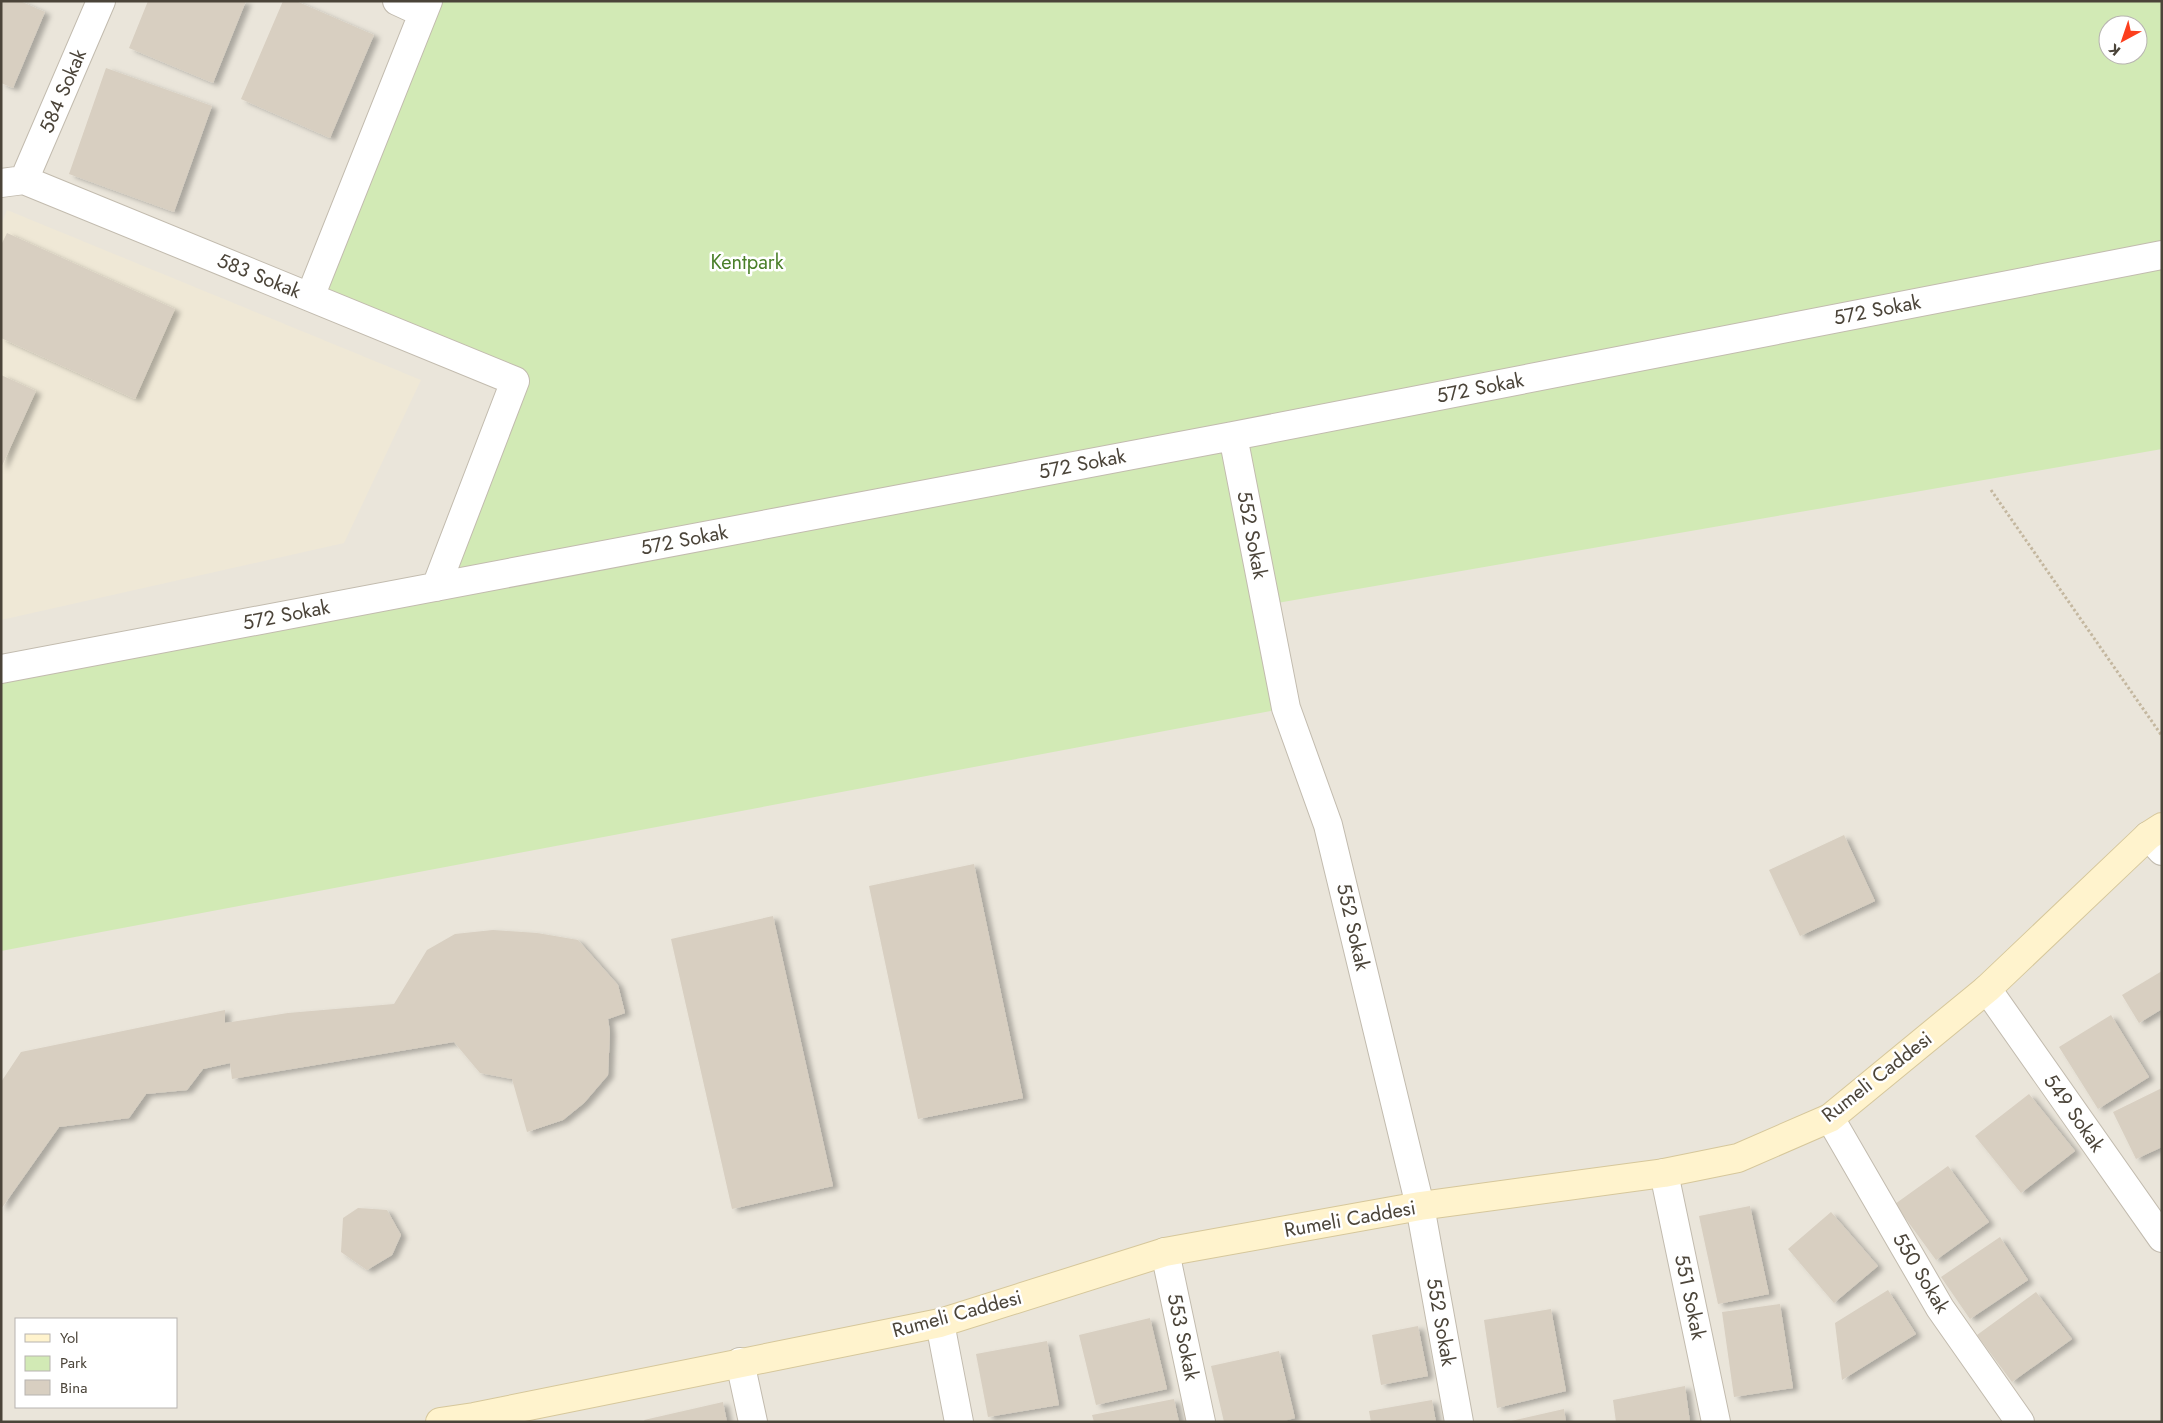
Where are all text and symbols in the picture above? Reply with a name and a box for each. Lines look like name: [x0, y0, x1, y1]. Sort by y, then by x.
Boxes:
north arrow: [2098, 15, 2148, 65]
text: K: [2104, 39, 2125, 61]
street label: 584 Sokak: [32, 44, 94, 138]
street label: 583 Sokak: [213, 246, 306, 306]
park label: Kentpark: [711, 248, 784, 277]
street label: 572 Sokak: [1831, 287, 1923, 333]
street label: 572 Sokak: [1434, 365, 1526, 411]
street label: 572 Sokak: [1036, 441, 1128, 487]
street label: 552 Sokak: [1229, 489, 1275, 582]
street label: 572 Sokak: [638, 517, 730, 563]
street label: 572 Sokak: [240, 592, 332, 638]
street label: 552 Sokak: [1329, 880, 1377, 974]
street label: Rumeli Caddesi: [1816, 1025, 1938, 1129]
street label: 549 Sokak: [2036, 1068, 2112, 1158]
street label: Rumeli Caddesi: [1282, 1193, 1418, 1245]
street label: 550 Sokak: [1885, 1227, 1957, 1319]
street label: 551 Sokak: [1667, 1252, 1713, 1343]
street label: 552 Sokak: [1419, 1276, 1463, 1369]
street label: Rumeli Caddesi: [889, 1283, 1025, 1345]
street label: 553 Sokak: [1160, 1291, 1206, 1384]
legend: [15, 1318, 178, 1408]
text: Yol: [60, 1327, 79, 1349]
text: Park: [60, 1352, 87, 1374]
text: Bina: [60, 1377, 87, 1399]

